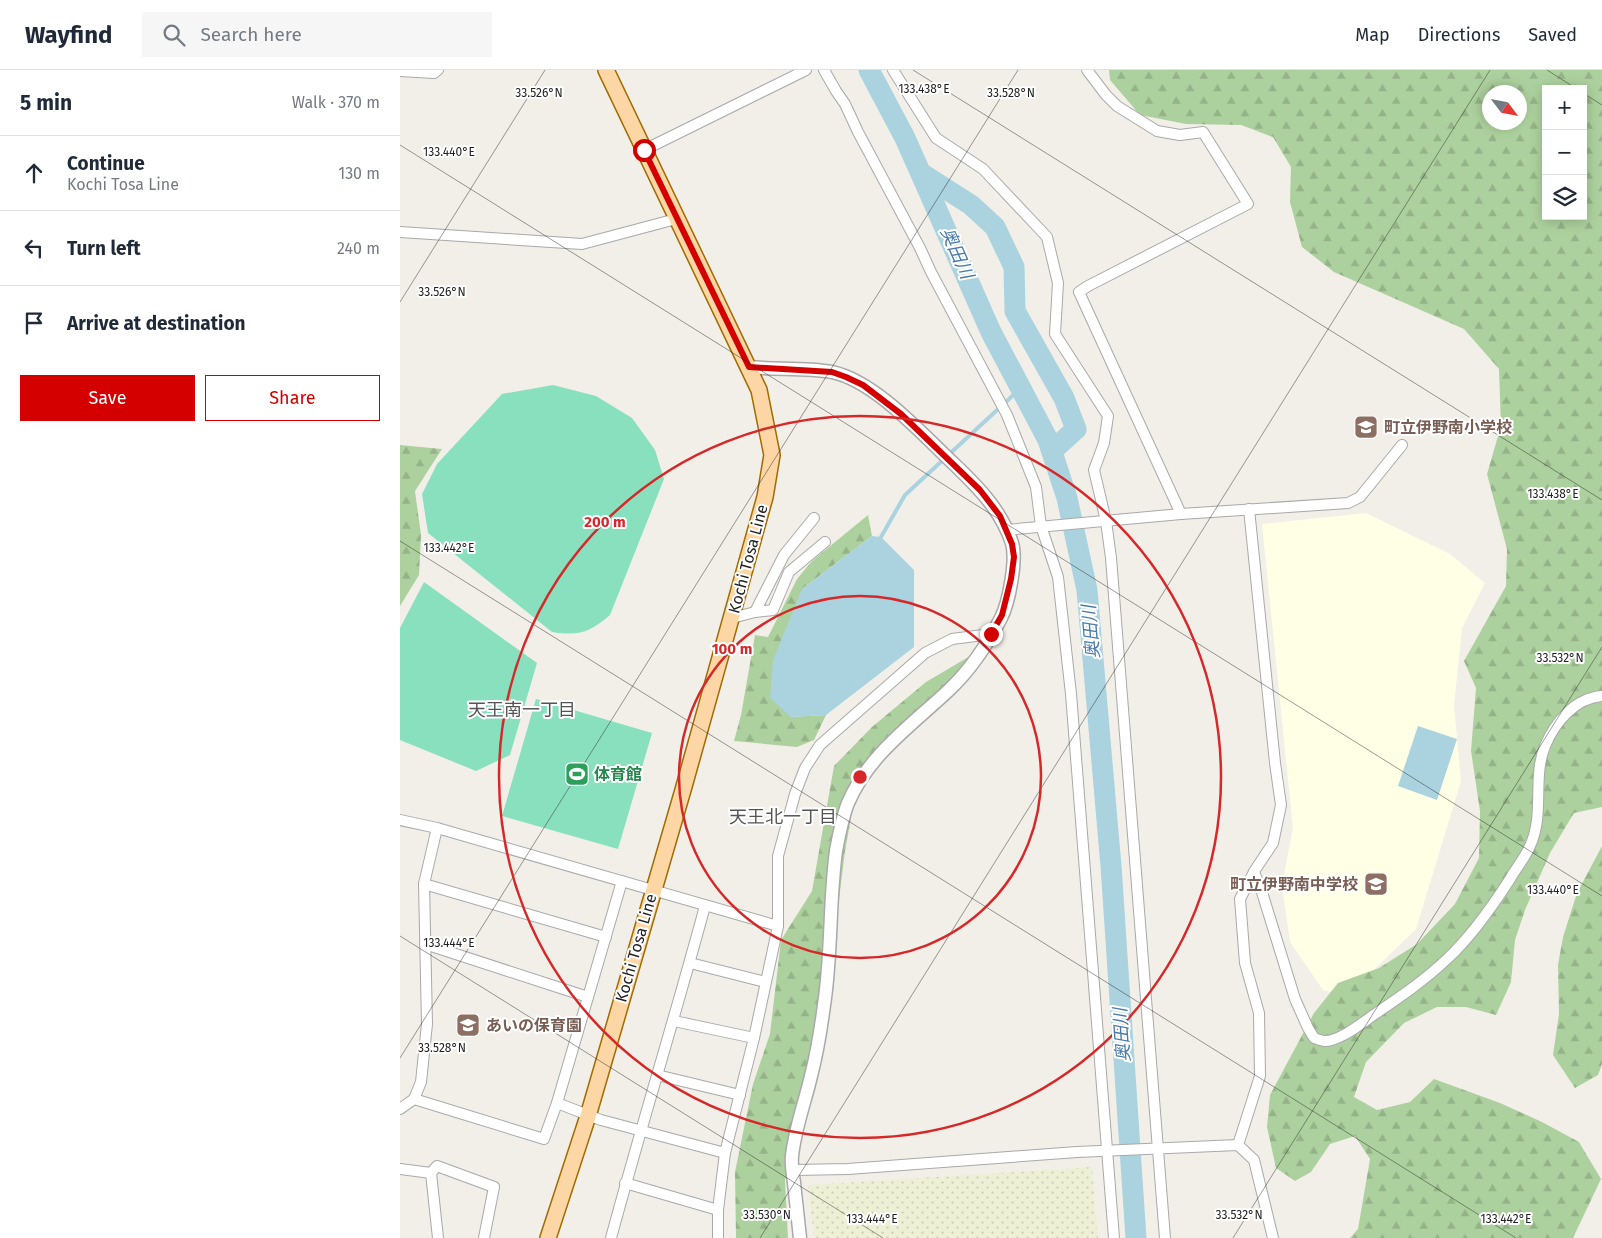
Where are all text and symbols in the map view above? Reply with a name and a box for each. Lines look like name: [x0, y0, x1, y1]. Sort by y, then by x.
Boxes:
search box: [142, 12, 492, 57]
text: Wayfind: [25, 21, 112, 49]
icon: search: [160, 21, 188, 49]
text: Search here: [200, 23, 302, 46]
text: Map: [1355, 24, 1390, 46]
text: Directions: [1418, 24, 1500, 46]
text: Saved: [1528, 24, 1577, 46]
text: 133.438°E: [898, 82, 950, 96]
north arrow: [1482, 85, 1527, 130]
map controls: [1542, 85, 1587, 220]
button: +: [1542, 85, 1587, 130]
text: 33.526°N: [515, 86, 563, 100]
text: 33.528°N: [987, 86, 1035, 100]
text: 5 min: [20, 90, 72, 116]
text: Walk · 370 m: [292, 93, 380, 112]
button: −: [1542, 130, 1587, 175]
route start: [633, 139, 656, 162]
text: 133.440°E: [423, 145, 475, 159]
text: Continue: [67, 152, 145, 175]
icon: ahead: [20, 159, 48, 187]
text: 130 m: [338, 164, 380, 183]
text: Kochi Tosa Line: [67, 175, 179, 194]
button: layers: [1542, 175, 1587, 220]
water label: 奥田川: [936, 224, 979, 284]
icon: left: [20, 234, 48, 262]
text: Turn left: [67, 237, 141, 260]
text: 240 m: [337, 239, 380, 258]
text: 33.526°N: [418, 285, 466, 299]
icon: arrive: [20, 309, 48, 337]
text: Arrive at destination: [67, 312, 246, 335]
button: Save: [20, 375, 195, 421]
button: Share: [205, 375, 380, 421]
school or university icon: 町立伊野南小学校: [1353, 414, 1379, 440]
place label: 町立伊野南小学校: [1384, 418, 1512, 437]
text: 133.438°E: [1527, 487, 1579, 501]
street label: Kochi Tosa Line: [724, 503, 772, 615]
text: 200 m: [584, 513, 626, 531]
text: 133.442°E: [424, 541, 474, 555]
water label: 奥田川: [1078, 602, 1104, 660]
route end: [980, 623, 1003, 646]
text: 100 m: [712, 640, 752, 658]
text: 33.532°N: [1536, 651, 1584, 665]
district label: 天王南一丁目: [468, 699, 576, 721]
sports icon: 体育館: [564, 761, 590, 787]
place label: 体育館: [594, 765, 642, 784]
centre of rings: [851, 768, 869, 786]
district label: 天王北一丁目: [729, 806, 837, 828]
school or university icon: 町立伊野南中学校: [1363, 871, 1389, 897]
place label: 町立伊野南中学校: [1230, 875, 1358, 894]
text: 133.440°E: [1527, 883, 1579, 897]
street label: Kochi Tosa Line: [611, 892, 661, 1004]
text: 133.444°E: [423, 936, 475, 950]
water label: 奥田川: [1109, 1005, 1135, 1063]
school or university icon: あいの保育園: [455, 1012, 481, 1038]
place label: あいの保育園: [486, 1016, 582, 1035]
text: 33.528°N: [418, 1041, 466, 1055]
text: 33.530°N: [743, 1208, 791, 1222]
text: 33.532°N: [1215, 1208, 1263, 1222]
text: 133.444°E: [846, 1212, 898, 1226]
text: 133.442°E: [1481, 1212, 1531, 1226]

